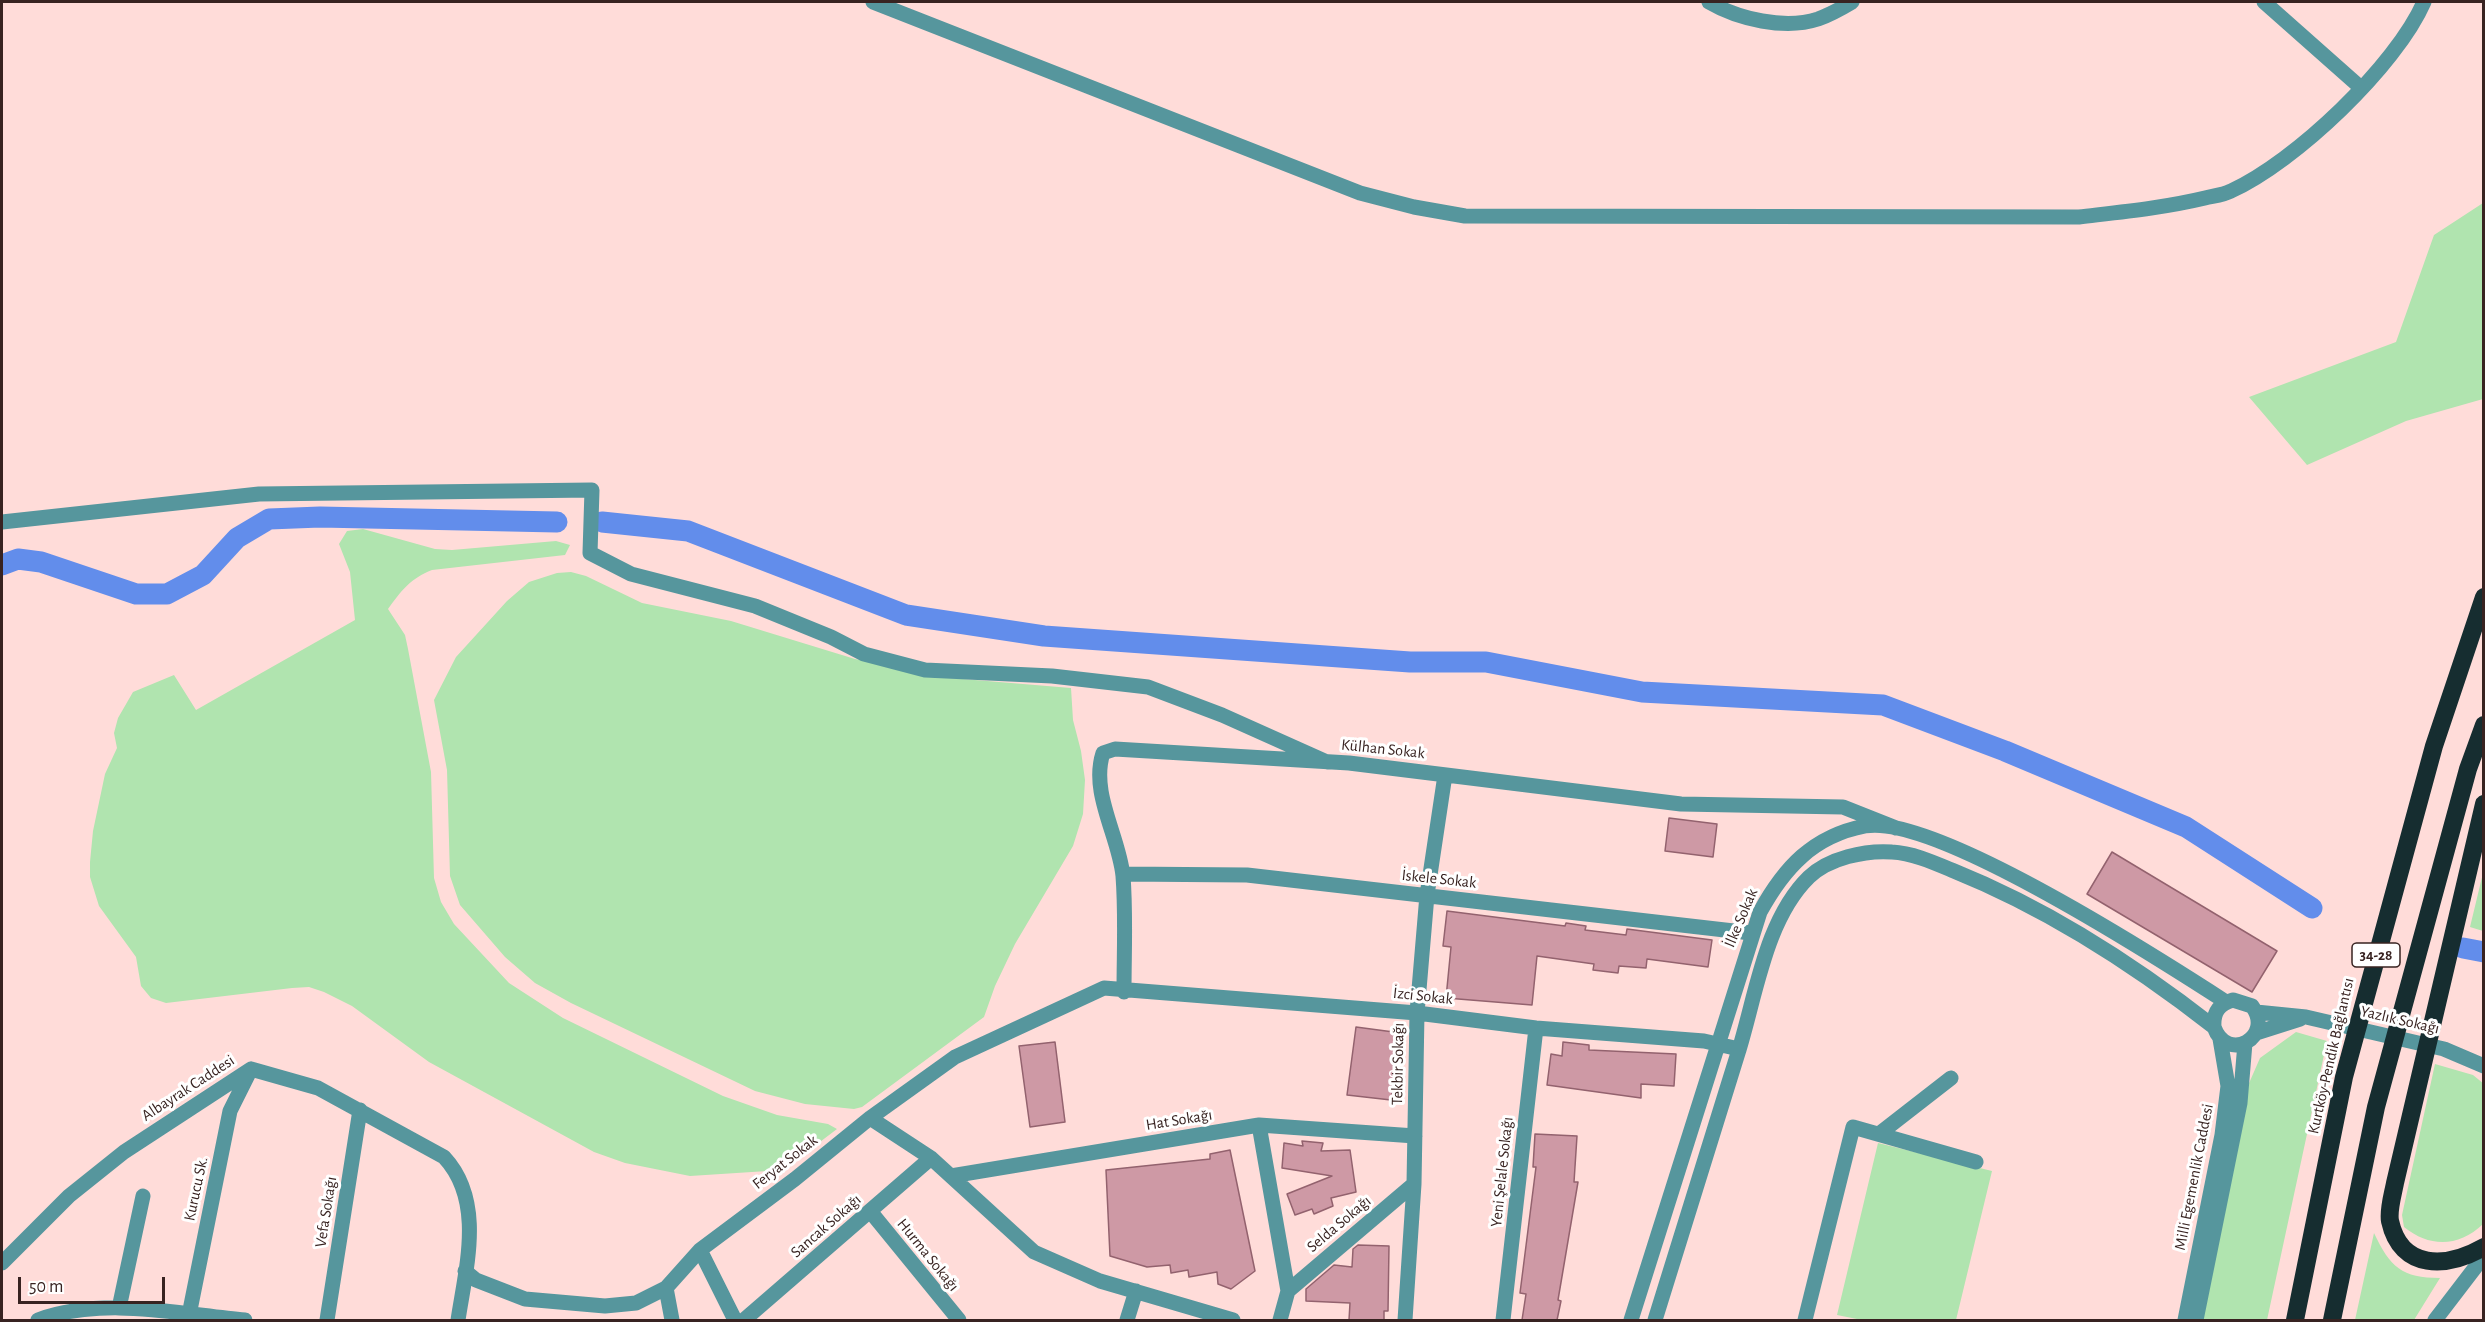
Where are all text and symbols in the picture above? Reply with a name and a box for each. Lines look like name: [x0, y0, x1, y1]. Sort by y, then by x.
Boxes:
street label: Külhan Sokak: [1340, 735, 1426, 763]
street label: İskele Sokak: [1401, 866, 1477, 892]
street label: İlke Sokak: [1720, 886, 1762, 950]
road number: 34-28: [2352, 943, 2400, 967]
street label: Kurtköy-Pendik Bağlantısı: [2304, 976, 2358, 1136]
street label: İzci Sokak: [1392, 983, 1454, 1009]
street label: Yazlık Sokağı: [2359, 1002, 2441, 1038]
street label: Tekbir Sokağı: [1388, 1023, 1408, 1105]
street label: Albayrak Caddesi: [138, 1051, 238, 1125]
street label: Milli Egemenlik Caddesi: [2170, 1102, 2218, 1252]
street label: Hat Sokağı: [1144, 1105, 1214, 1135]
street label: Yeni Şelale Sokağı: [1487, 1116, 1517, 1228]
street label: Feryat Sokak: [749, 1131, 821, 1193]
street label: Kurucu Sk.: [180, 1155, 212, 1223]
street label: Vefa Sokağı: [311, 1175, 341, 1249]
street label: Sancak Sokağı: [787, 1190, 865, 1262]
street label: Selda Sokağı: [1303, 1192, 1375, 1256]
street label: Hurma Sokağı: [893, 1215, 963, 1295]
scale bar: [21, 1265, 168, 1303]
text: 50 m: [29, 1278, 63, 1296]

